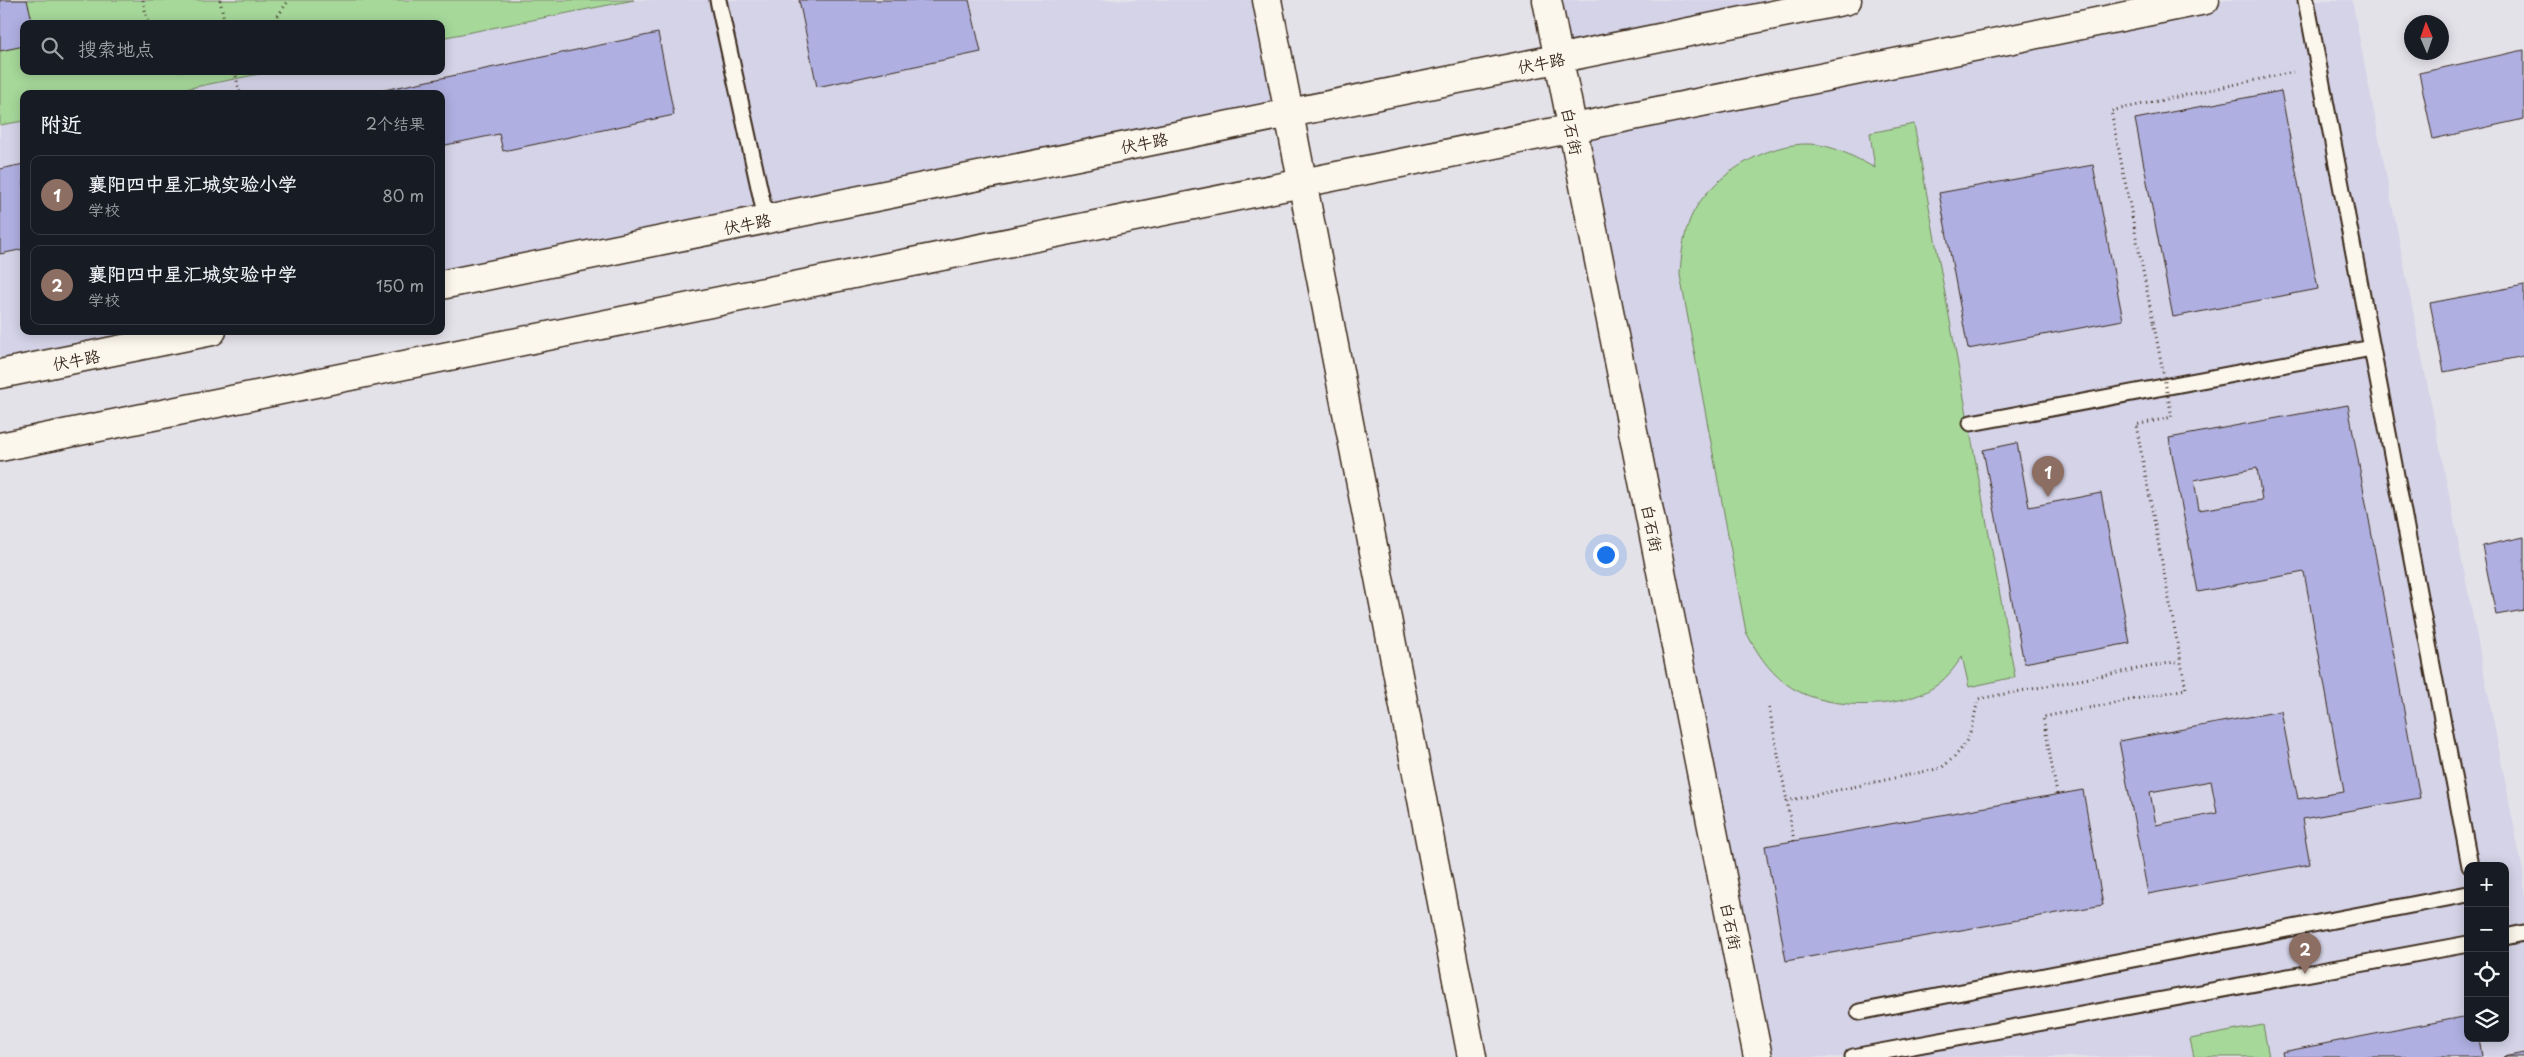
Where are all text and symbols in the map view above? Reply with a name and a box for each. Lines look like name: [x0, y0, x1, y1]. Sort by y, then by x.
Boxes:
north arrow: [2404, 15, 2449, 60]
search box: [20, 20, 445, 75]
icon: search: [38, 34, 66, 62]
text: 搜索地点: [78, 34, 154, 62]
street label: 伏牛路: [1515, 46, 1567, 78]
street label: 白石街: [1557, 105, 1589, 157]
text: 附近: [40, 107, 82, 139]
text: 2个结果: [366, 111, 425, 135]
street label: 伏牛路: [1118, 126, 1170, 158]
text: 襄阳四中星汇城实验小学: [88, 169, 297, 197]
text: 1: [53, 183, 61, 207]
text: 80 m: [382, 183, 424, 207]
text: 学校: [88, 197, 120, 221]
street label: 伏牛路: [721, 207, 773, 239]
text: 襄阳四中星汇城实验中学: [88, 259, 297, 287]
text: 2: [51, 273, 63, 297]
text: 150 m: [376, 273, 424, 297]
text: 学校: [88, 287, 120, 311]
street label: 伏牛路: [50, 343, 102, 375]
pin: 1: [2032, 456, 2064, 497]
street label: 白石街: [1637, 502, 1669, 554]
your location: [1593, 542, 1619, 568]
map controls: [2464, 862, 2509, 1042]
button: +: [2464, 862, 2509, 907]
street label: 白石街: [1716, 900, 1748, 952]
button: −: [2464, 907, 2509, 952]
pin: 2: [2289, 933, 2321, 974]
button: locate: [2464, 952, 2509, 997]
button: layers: [2464, 997, 2509, 1042]

